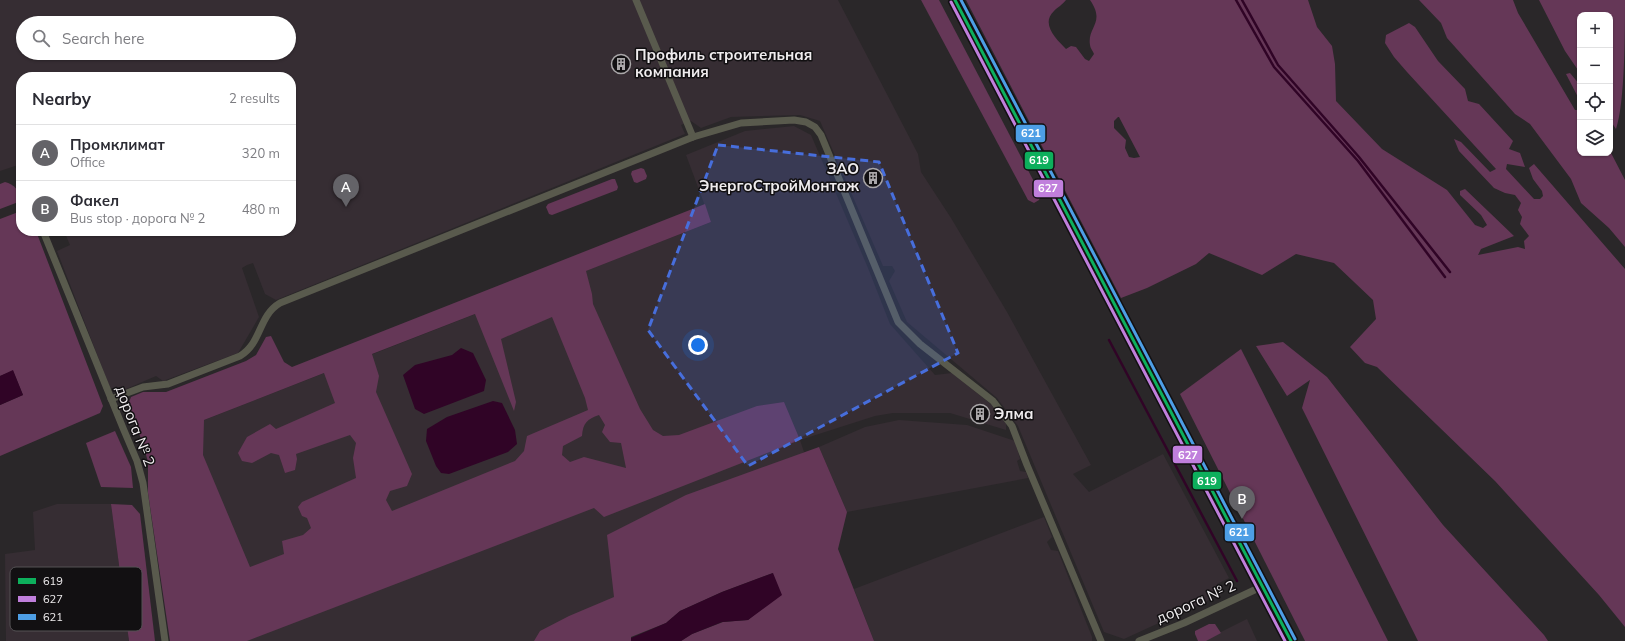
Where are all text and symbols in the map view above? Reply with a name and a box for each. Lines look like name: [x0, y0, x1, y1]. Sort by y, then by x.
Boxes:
map controls: [1577, 12, 1613, 156]
button: +: [1577, 12, 1613, 48]
search box: [16, 16, 296, 60]
icon: search: [30, 27, 52, 49]
text: Search here: [62, 29, 144, 48]
place label: Профиль строительная компания: [635, 45, 812, 81]
button: −: [1577, 48, 1613, 84]
building icon: Профиль строительная компания: [610, 53, 632, 75]
button: locate: [1577, 84, 1613, 120]
text: Nearby: [32, 88, 91, 109]
text: 2 results: [229, 90, 280, 106]
button: layers: [1577, 120, 1613, 156]
line badge: 621: [1015, 124, 1046, 143]
text: 621: [1021, 126, 1041, 140]
text: Промклимат: [70, 135, 165, 154]
text: A: [40, 145, 50, 161]
text: 320 m: [242, 145, 280, 161]
line badge: 619: [1024, 151, 1054, 170]
text: 619: [1029, 153, 1049, 167]
text: Office: [70, 154, 105, 170]
place label: ЗАО ЭнергоСтройМонтаж: [699, 159, 859, 195]
building icon: ЗАО ЭнергоСтройМонтаж: [862, 167, 884, 189]
pin: A: [333, 174, 359, 207]
line badge: 627: [1033, 179, 1064, 198]
text: 627: [1038, 181, 1058, 195]
text: Факел: [70, 191, 119, 210]
text: B: [41, 201, 49, 217]
text: 480 m: [242, 201, 280, 217]
text: Bus stop · дорога № 2: [70, 210, 205, 226]
your location: [688, 335, 708, 355]
street label: дорога № 2: [111, 383, 160, 469]
building icon: Элма: [969, 403, 991, 425]
place label: Элма: [994, 404, 1033, 423]
line badge: 627: [1172, 445, 1203, 464]
text: 627: [1178, 448, 1198, 462]
line badge: 619: [1192, 471, 1222, 490]
text: 619: [1197, 474, 1217, 488]
pin: B: [1229, 486, 1255, 519]
line badge: 621: [1224, 523, 1255, 542]
text: 621: [1229, 525, 1249, 539]
legend: [10, 567, 142, 631]
text: 619: [43, 574, 63, 588]
street label: дорога № 2: [1153, 576, 1238, 627]
text: 627: [43, 592, 63, 606]
text: 621: [43, 610, 63, 624]

